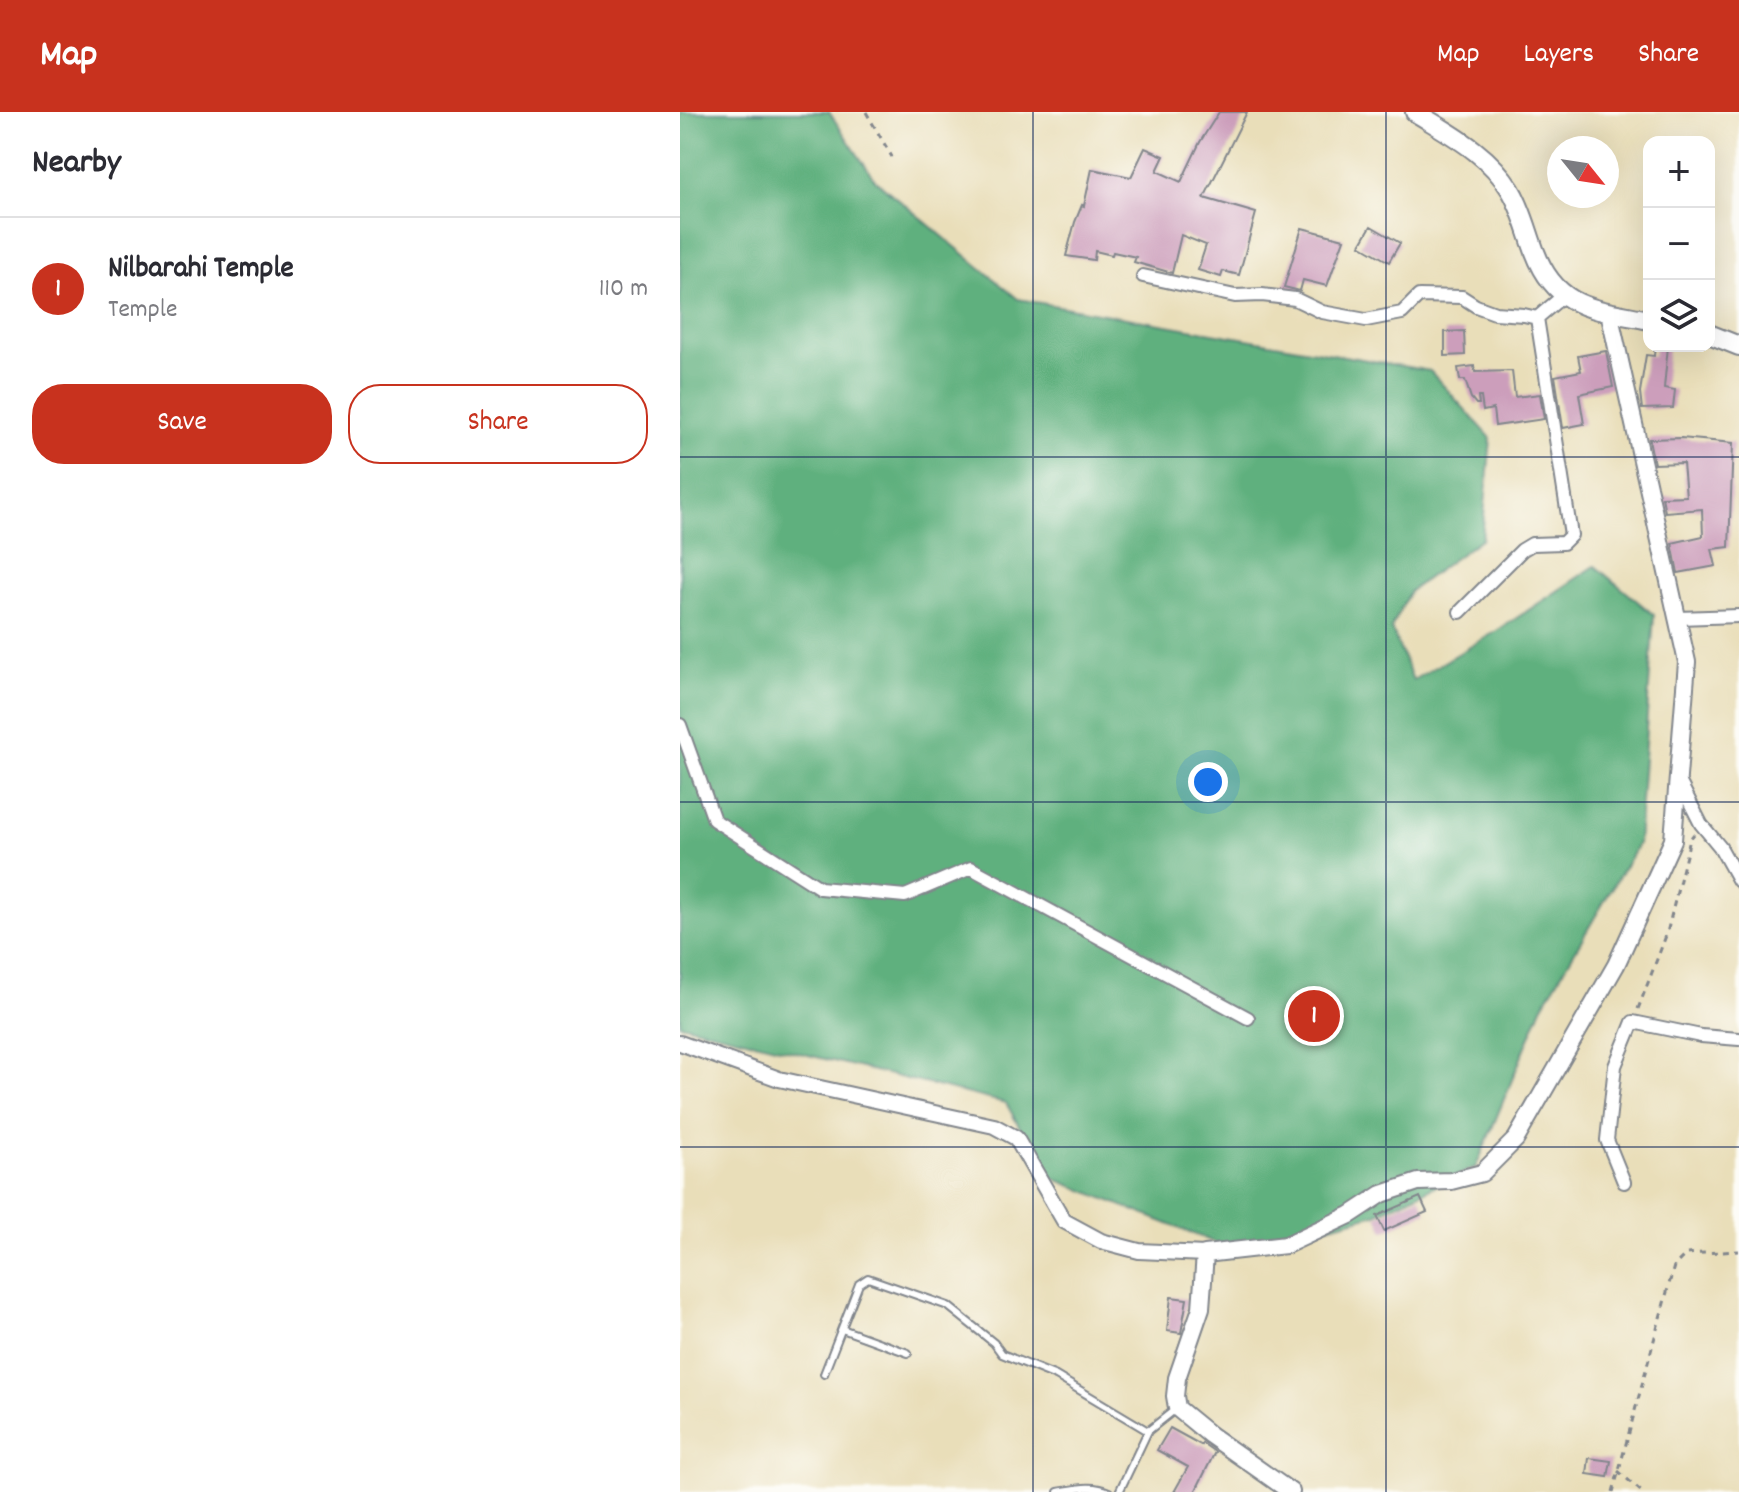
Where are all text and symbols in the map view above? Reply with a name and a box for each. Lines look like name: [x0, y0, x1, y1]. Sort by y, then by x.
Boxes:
text: Map: [40, 29, 98, 84]
text: Map: [1437, 36, 1480, 76]
text: Layers: [1524, 36, 1594, 76]
text: Share: [1638, 36, 1699, 76]
north arrow: [1547, 136, 1619, 208]
map controls: [1643, 136, 1715, 352]
button: +: [1643, 136, 1715, 208]
text: Nearby: [32, 140, 121, 189]
button: −: [1643, 208, 1715, 280]
text: Nilbarahi Temple: [108, 249, 294, 292]
text: 1: [55, 271, 61, 308]
text: 110 m: [599, 271, 648, 308]
button: layers: [1643, 280, 1715, 352]
text: Temple: [108, 292, 177, 329]
button: Save: [32, 384, 332, 464]
button: Share: [348, 384, 648, 464]
your location: [1188, 762, 1228, 802]
pin: 1: [1288, 986, 1340, 1046]

